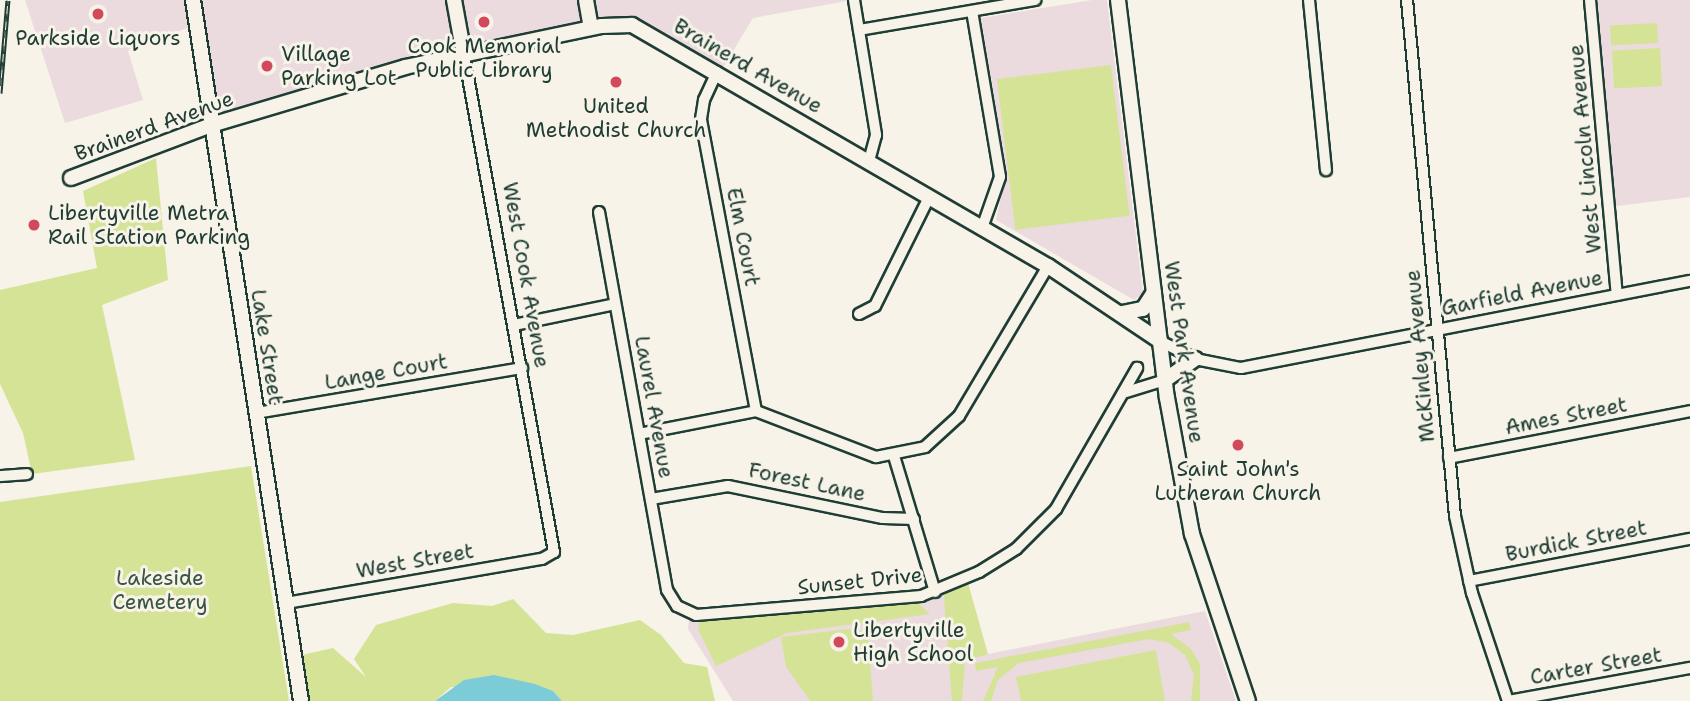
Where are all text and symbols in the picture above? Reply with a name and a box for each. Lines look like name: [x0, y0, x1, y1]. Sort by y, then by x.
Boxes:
marker: Parkside Liquors: [90, 6, 106, 22]
street label: Brainerd Avenue: [669, 13, 827, 119]
marker: Cook Memorial Public Library: [476, 14, 492, 30]
place label: Parkside Liquors: [15, 25, 181, 51]
place label: Cook Memorial Public Library: [407, 33, 561, 83]
place label: Village Parking Lot: [281, 41, 397, 91]
street label: West Lincoln Avenue: [1563, 43, 1607, 255]
marker: Village Parking Lot: [259, 58, 275, 74]
marker: United Methodist Church: [608, 74, 624, 90]
street label: Brainerd Avenue: [71, 86, 237, 166]
place label: United Methodist Church: [526, 93, 706, 143]
street label: West Cook Avenue: [497, 180, 555, 370]
street label: Elm Court: [721, 186, 765, 288]
place label: Libertyville Metra Rail Station Parking: [48, 200, 250, 250]
marker: Libertyville Metra Rail Station Parking: [26, 217, 42, 233]
street label: West Park Avenue: [1159, 259, 1209, 445]
street label: Garfield Avenue: [1439, 265, 1605, 321]
street label: McKinley Avenue: [1400, 269, 1440, 443]
street label: Lake Street: [245, 288, 289, 406]
street label: Laurel Avenue: [629, 334, 679, 480]
street label: Lange Court: [323, 349, 449, 395]
street label: Ames Street: [1503, 392, 1629, 440]
marker: Saint John's Lutheran Church: [1230, 437, 1246, 453]
place label: Saint John's Lutheran Church: [1155, 456, 1321, 506]
street label: Forest Lane: [746, 457, 868, 507]
street label: Burdick Street: [1503, 515, 1649, 567]
street label: West Street: [354, 538, 476, 584]
street label: Sunset Drive: [796, 562, 924, 600]
park label: Lakeside Cemetery: [112, 565, 208, 615]
place label: Libertyville High School: [853, 617, 973, 667]
marker: Libertyville High School: [831, 634, 847, 650]
street label: Carter Street: [1528, 642, 1664, 690]

